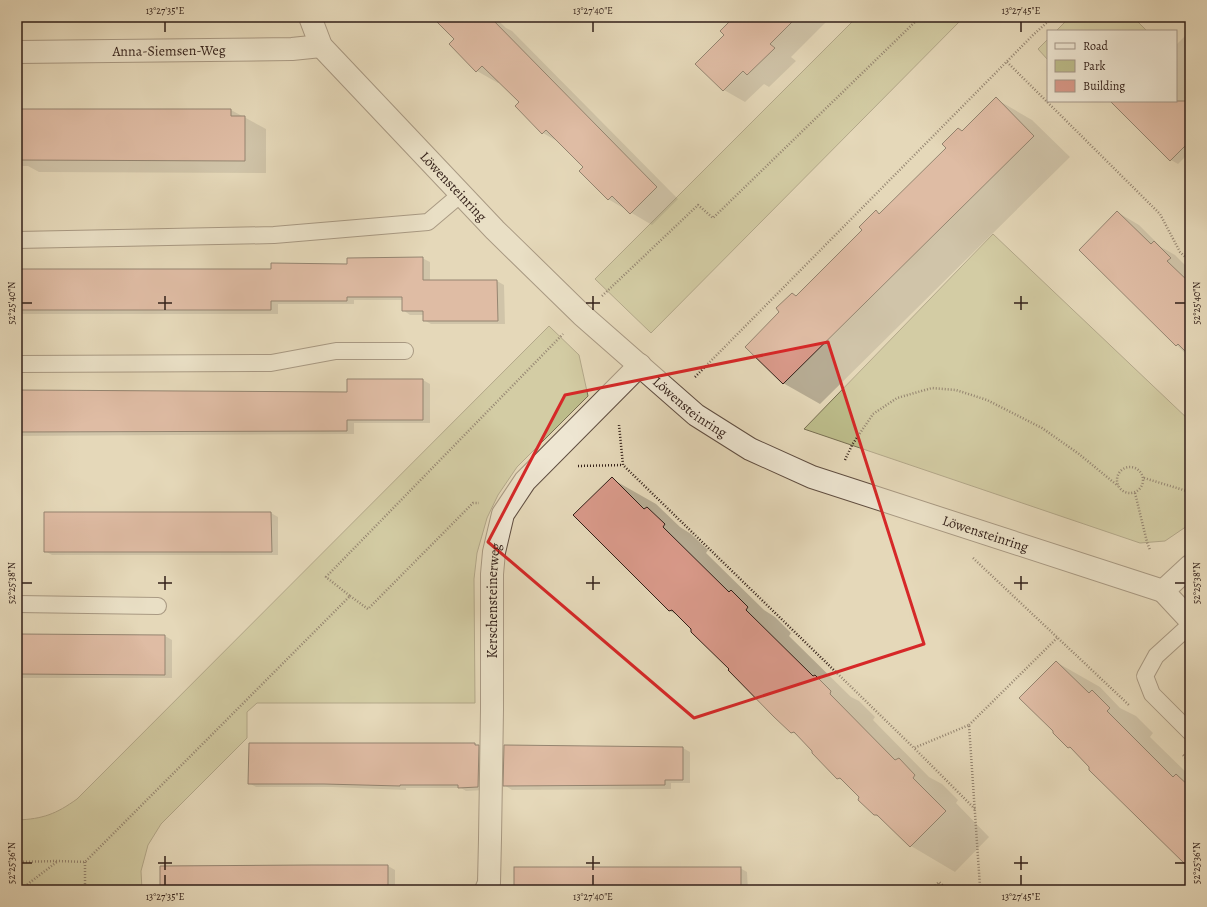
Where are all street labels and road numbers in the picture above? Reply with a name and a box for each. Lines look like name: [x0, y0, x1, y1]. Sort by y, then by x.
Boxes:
street label: Anna-Siemsen-Weg: [111, 41, 226, 61]
street label: Löwensteinring: [416, 147, 491, 226]
street label: Löwensteinring: [649, 372, 731, 442]
street label: Löwensteinring: [940, 511, 1031, 557]
street label: Kerschensteinerweg: [483, 541, 506, 659]

